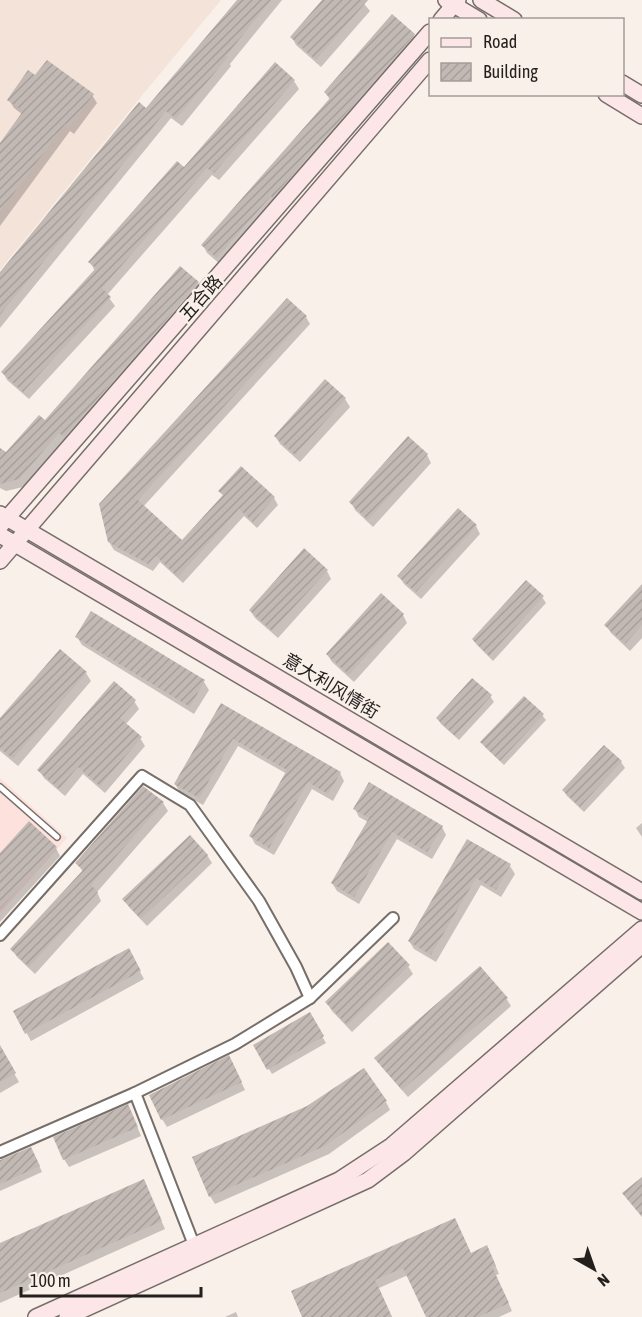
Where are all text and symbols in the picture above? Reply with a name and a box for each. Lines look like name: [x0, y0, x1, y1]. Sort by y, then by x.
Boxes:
legend: [429, 18, 624, 96]
text: Road: [483, 31, 517, 52]
text: Building: [483, 61, 538, 82]
street label: 五合路: [175, 270, 226, 325]
street label: 意大利风情街: [280, 649, 383, 722]
north arrow: [564, 1239, 624, 1299]
scale bar: [21, 1260, 201, 1298]
text: 100 m: [30, 1270, 71, 1291]
text: N: [594, 1271, 613, 1290]

